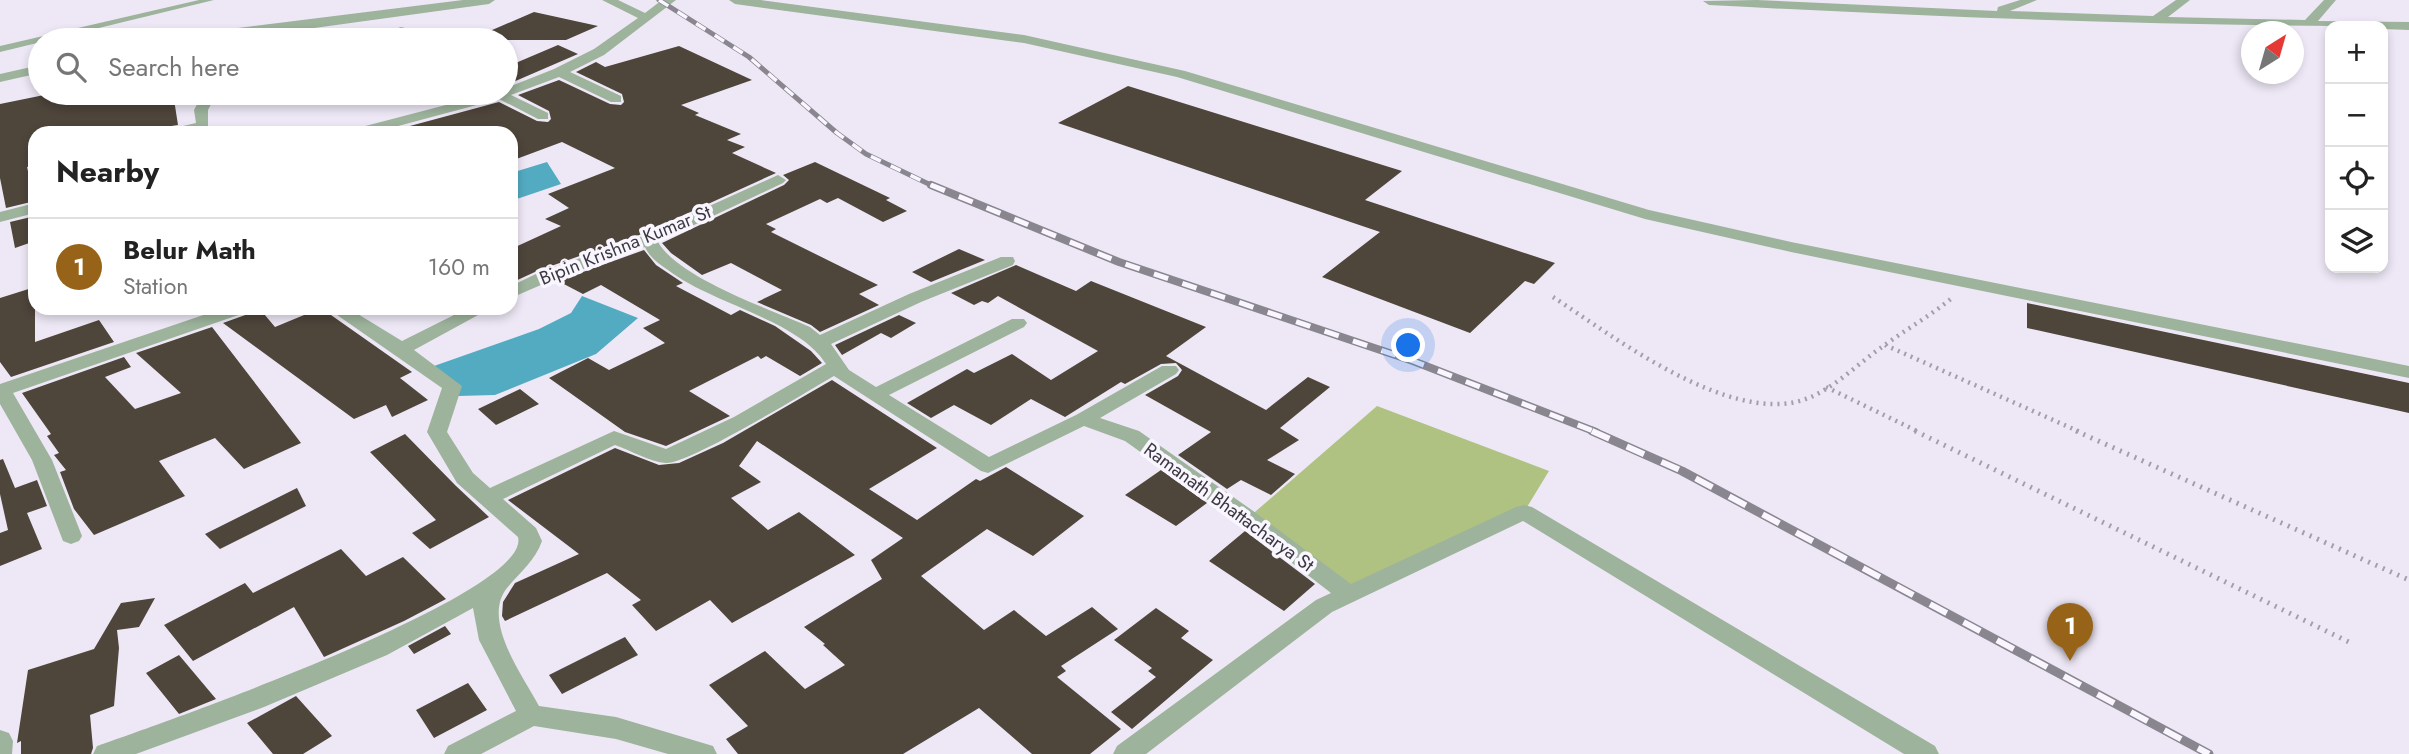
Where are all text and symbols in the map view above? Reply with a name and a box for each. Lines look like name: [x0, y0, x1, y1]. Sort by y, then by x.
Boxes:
north arrow: [2241, 21, 2304, 84]
map controls: [2325, 21, 2388, 273]
button: +: [2325, 21, 2388, 84]
search box: [28, 28, 518, 105]
icon: search: [52, 48, 90, 86]
text: Search here: [108, 48, 240, 86]
button: −: [2325, 84, 2388, 147]
button: locate: [2325, 147, 2388, 210]
text: Nearby: [56, 150, 159, 193]
street label: Bipin Krishna Kumar St: [535, 198, 715, 292]
button: layers: [2325, 210, 2388, 273]
text: Belur Math: [123, 231, 256, 269]
text: 1: [73, 250, 85, 284]
text: 160 m: [428, 250, 490, 284]
text: Station: [123, 269, 188, 303]
your location: [1391, 328, 1425, 362]
street label: Ramanath Bhattacharya St: [1138, 436, 1320, 578]
pin: 1: [2047, 603, 2093, 661]

